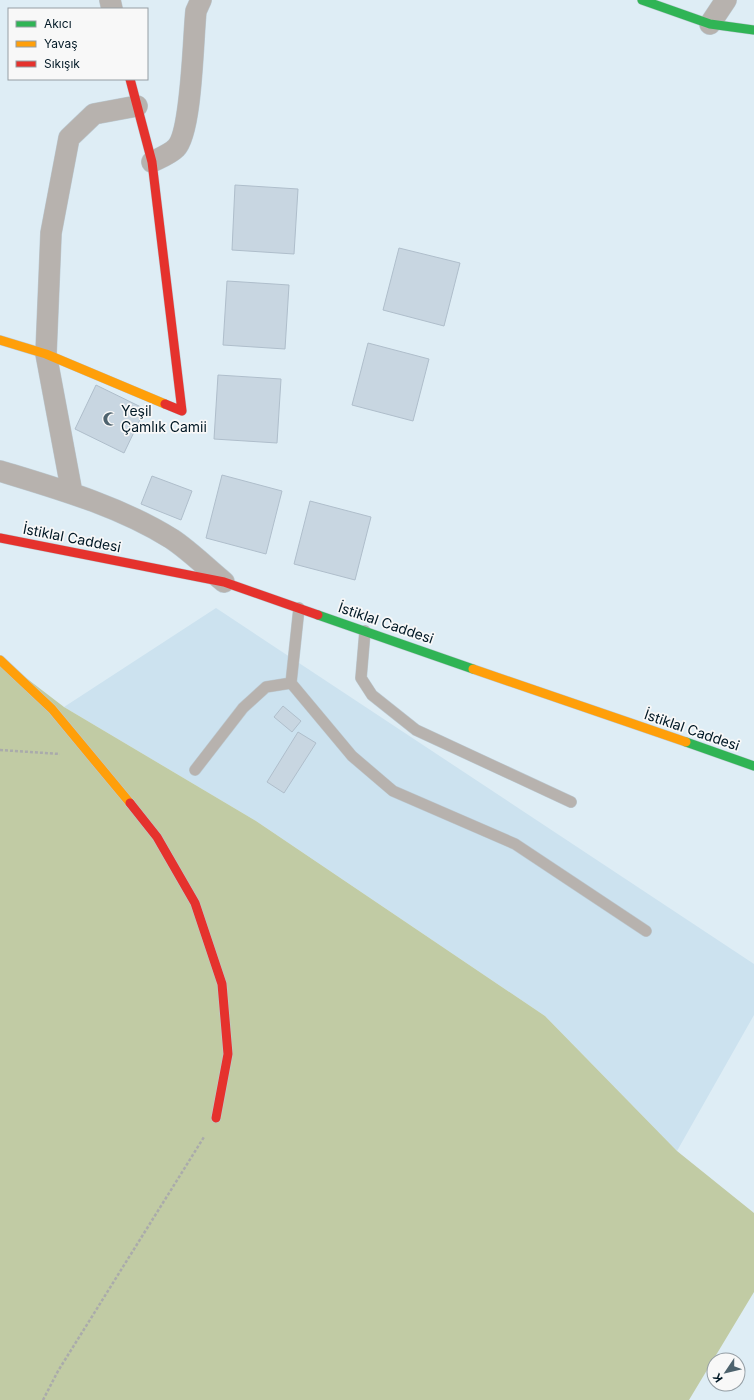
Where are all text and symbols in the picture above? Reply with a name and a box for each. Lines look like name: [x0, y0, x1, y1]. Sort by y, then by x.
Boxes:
legend: [8, 8, 148, 80]
text: Akıcı: [44, 16, 72, 31]
text: Yavaş: [44, 36, 78, 51]
text: Sıkışık: [44, 56, 80, 71]
place label: Yeşil Çamlık Camii: [121, 402, 207, 435]
mosque icon: Yeşil Çamlık Camii: [102, 411, 118, 427]
street label: İstiklal Caddesi: [22, 520, 123, 555]
street label: İstiklal Caddesi: [336, 598, 436, 647]
street label: İstiklal Caddesi: [642, 705, 742, 754]
north arrow: [706, 1352, 746, 1392]
text: K: [710, 1370, 726, 1385]

